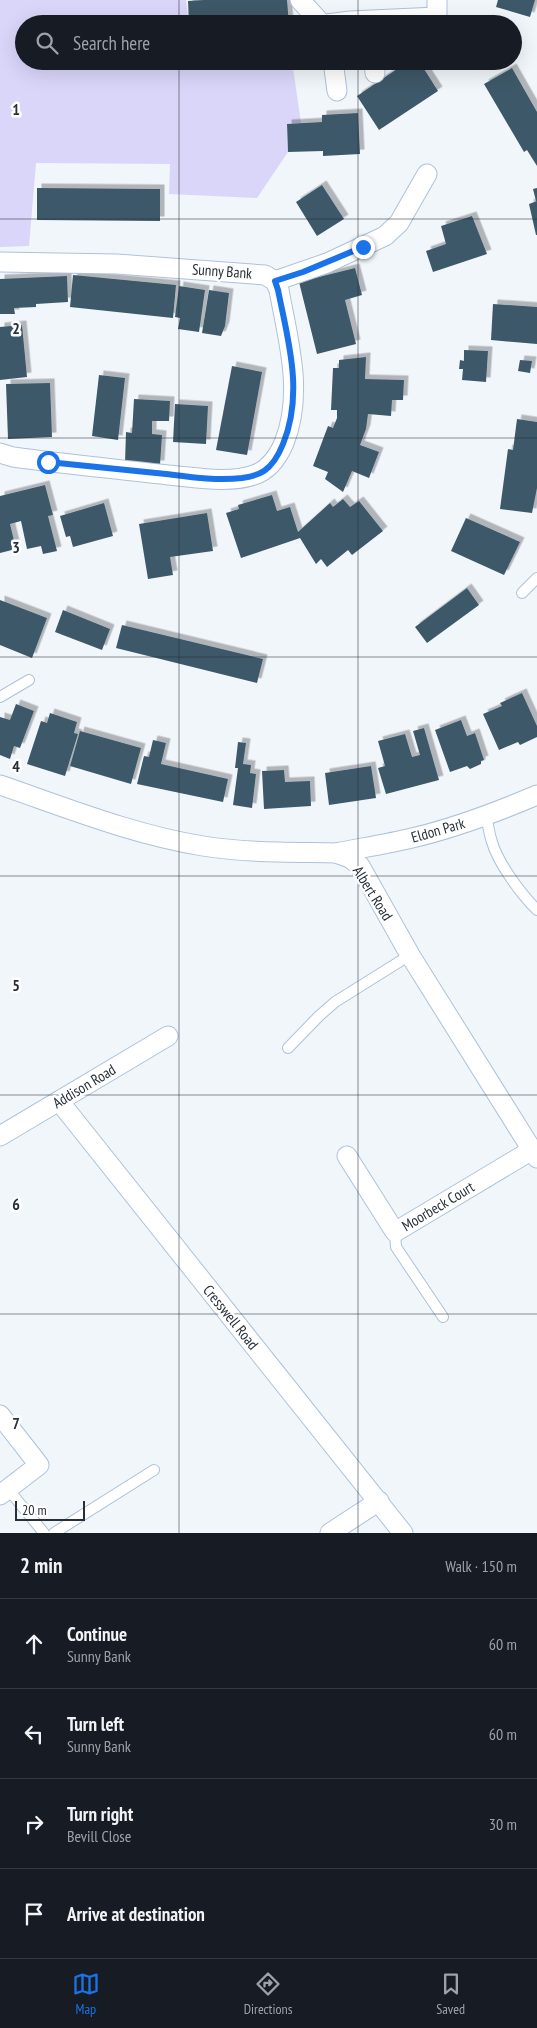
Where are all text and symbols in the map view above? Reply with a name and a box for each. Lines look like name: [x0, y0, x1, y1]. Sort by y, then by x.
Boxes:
search box: [15, 15, 522, 70]
icon: search: [33, 29, 61, 57]
text: Search here: [73, 31, 150, 55]
text: 1: [12, 99, 20, 119]
route end: [352, 236, 375, 259]
street label: Sunny Bank: [191, 259, 253, 283]
text: 2: [12, 318, 20, 338]
route start: [37, 451, 60, 474]
text: 3: [12, 537, 20, 557]
text: 4: [12, 756, 20, 776]
street label: Eldon Park: [409, 813, 467, 847]
street label: Albert Road: [349, 862, 397, 924]
text: 5: [12, 975, 20, 995]
street label: Addison Road: [49, 1060, 119, 1112]
street label: Moorbeck Court: [398, 1177, 478, 1235]
text: 6: [12, 1194, 20, 1214]
street label: Cresswell Road: [199, 1281, 263, 1353]
text: 7: [12, 1413, 20, 1433]
scale bar: [15, 1498, 85, 1521]
text: 20 m: [22, 1501, 47, 1519]
text: 2 min: [20, 1552, 62, 1579]
text: Walk · 150 m: [445, 1556, 517, 1576]
text: Continue: [67, 1622, 127, 1646]
icon: ahead: [20, 1630, 48, 1658]
text: 60 m: [489, 1634, 517, 1654]
text: Sunny Bank: [67, 1646, 131, 1666]
text: Turn left: [67, 1712, 124, 1736]
icon: left: [20, 1720, 48, 1748]
text: 60 m: [489, 1724, 517, 1744]
text: Sunny Bank: [67, 1736, 131, 1756]
text: Turn right: [67, 1802, 133, 1826]
icon: right: [20, 1810, 48, 1838]
text: 30 m: [489, 1814, 517, 1834]
text: Bevill Close: [67, 1826, 131, 1846]
icon: arrive: [20, 1900, 48, 1928]
text: Arrive at destination: [67, 1902, 205, 1926]
tab: Map: [72, 1970, 100, 2018]
tab: Directions: [244, 1970, 292, 2018]
tab: Saved: [436, 1970, 465, 2018]

